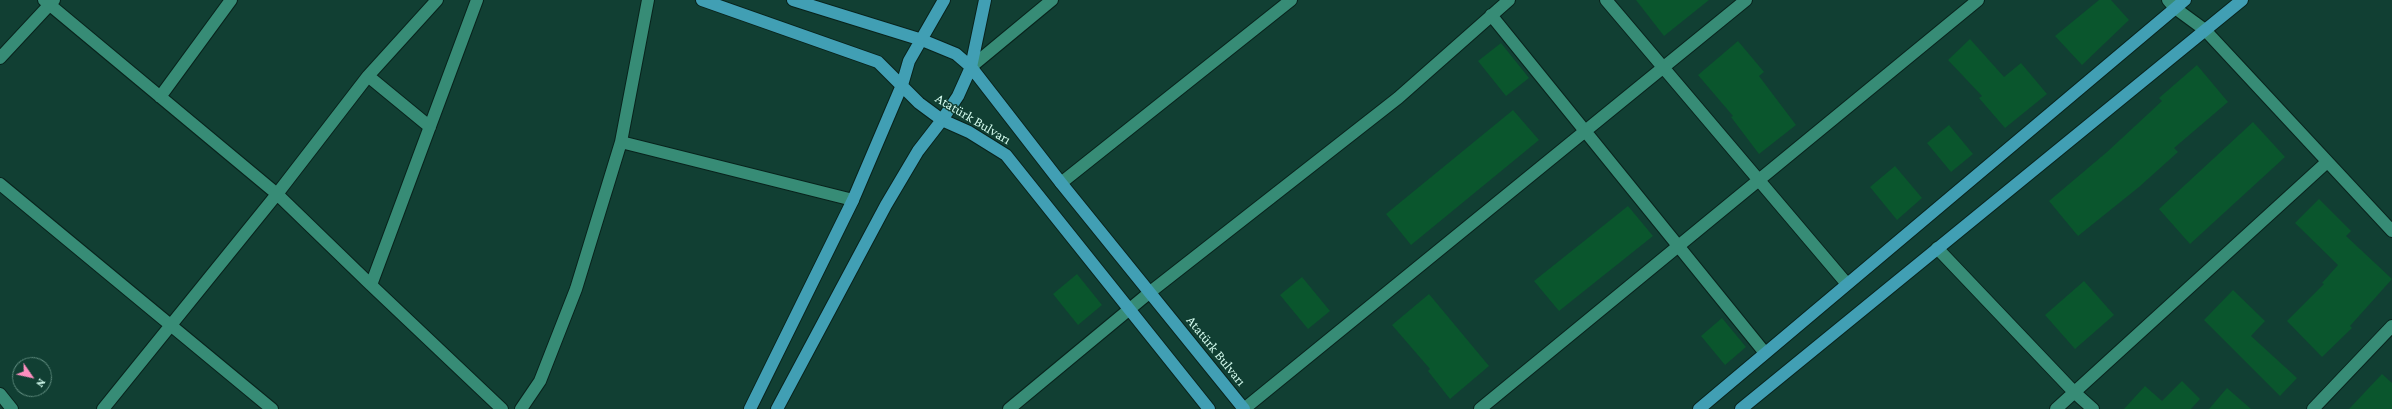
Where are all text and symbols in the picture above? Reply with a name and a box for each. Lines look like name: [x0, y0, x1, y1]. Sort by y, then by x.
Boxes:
street label: Atatürk Bulvarı: [932, 90, 1014, 148]
street label: Atatürk Bulvarı: [1183, 313, 1249, 389]
north arrow: [12, 357, 52, 397]
text: N: [34, 377, 48, 390]

